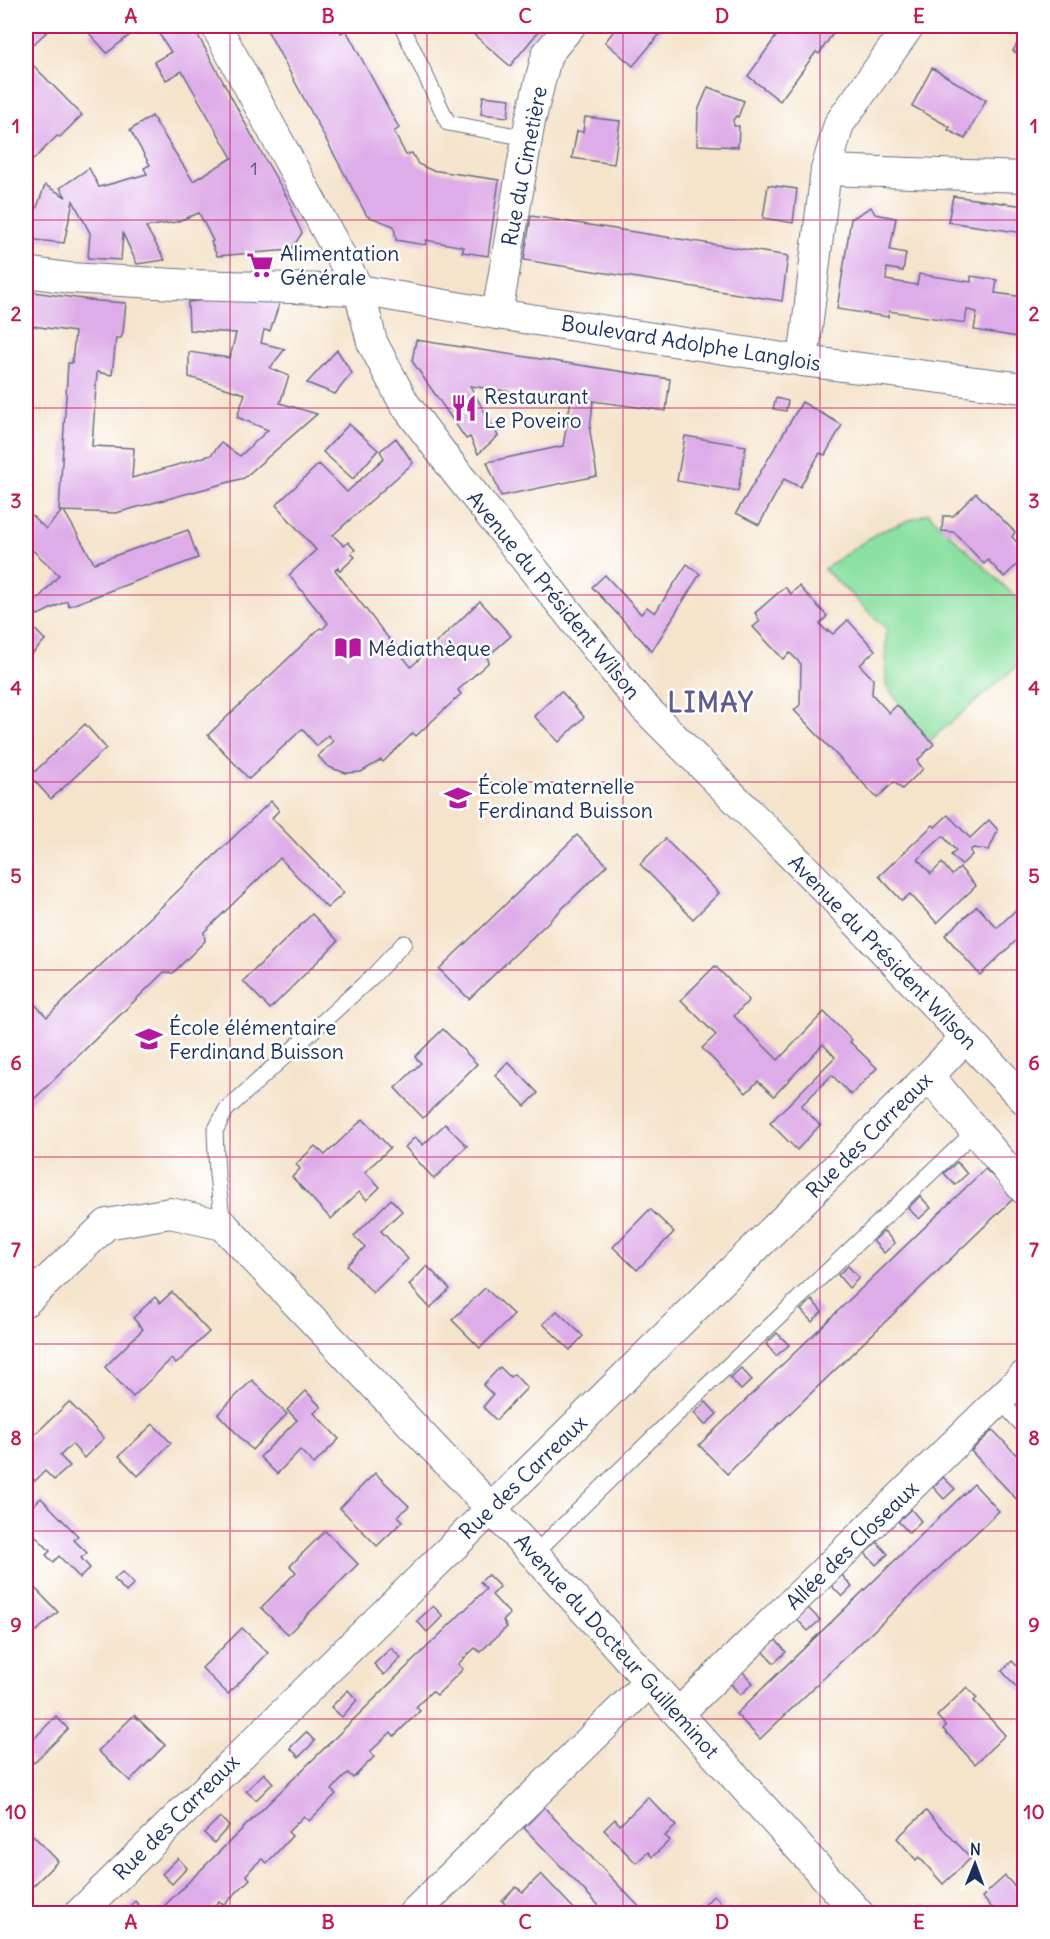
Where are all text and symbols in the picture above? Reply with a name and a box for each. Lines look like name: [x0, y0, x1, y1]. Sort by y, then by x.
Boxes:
text: A: [125, 3, 138, 28]
text: B: [321, 3, 335, 28]
text: C: [518, 3, 532, 28]
text: D: [715, 3, 729, 28]
text: E: [913, 3, 925, 28]
street label: Rue du Cimetière: [495, 84, 553, 248]
text: 1: [12, 113, 20, 138]
text: 1: [1030, 113, 1038, 138]
house number: 1: [250, 157, 258, 180]
place label: Alimentation Générale: [280, 240, 399, 291]
supermarket icon: Alimentation Générale: [245, 250, 275, 280]
text: 2: [11, 301, 22, 326]
text: 2: [1029, 301, 1040, 326]
street label: Boulevard Adolphe Langlois: [559, 309, 823, 377]
place label: Restaurant Le Poveiro: [484, 383, 588, 434]
restaurant icon: Restaurant Le Poveiro: [449, 393, 479, 423]
street label: Avenue du Président Wilson: [461, 485, 647, 705]
text: 3: [10, 488, 22, 513]
text: 3: [1028, 488, 1040, 513]
library icon: Médiathèque: [333, 633, 363, 663]
place label: Médiathèque: [368, 635, 491, 662]
text: 4: [10, 675, 22, 700]
text: 4: [1028, 675, 1040, 700]
district label: LIMAY: [667, 685, 755, 719]
place label: École maternelle Ferdinand Buisson: [478, 773, 653, 824]
school or university icon: École maternelle Ferdinand Buisson: [443, 783, 473, 813]
street label: Avenue du Président Wilson: [783, 849, 983, 1055]
text: 5: [10, 863, 22, 888]
text: 5: [1028, 863, 1040, 888]
place label: École élémentaire Ferdinand Buisson: [169, 1014, 344, 1065]
school or university icon: École élémentaire Ferdinand Buisson: [134, 1024, 164, 1054]
text: 6: [10, 1050, 22, 1075]
text: 6: [1028, 1050, 1040, 1075]
street label: Rue des Carreaux: [800, 1066, 938, 1204]
text: 7: [11, 1237, 21, 1262]
text: 7: [1029, 1237, 1039, 1262]
street label: Rue des Carreaux: [453, 1409, 593, 1545]
text: 8: [10, 1425, 22, 1450]
text: 8: [1028, 1425, 1040, 1450]
street label: Allée des Closeaux: [780, 1475, 924, 1615]
street label: Avenue du Docteur Guilleminot: [509, 1528, 725, 1764]
text: 9: [10, 1612, 22, 1637]
text: 9: [1028, 1612, 1040, 1637]
street label: Rue des Carreaux: [107, 1748, 245, 1886]
text: 10: [5, 1799, 27, 1824]
text: 10: [1023, 1799, 1045, 1824]
north arrow: [945, 1834, 1005, 1894]
text: N: [970, 1839, 981, 1859]
text: A: [125, 1909, 138, 1934]
text: B: [321, 1909, 335, 1934]
text: C: [518, 1909, 532, 1934]
text: D: [715, 1909, 729, 1934]
text: E: [913, 1909, 925, 1934]

